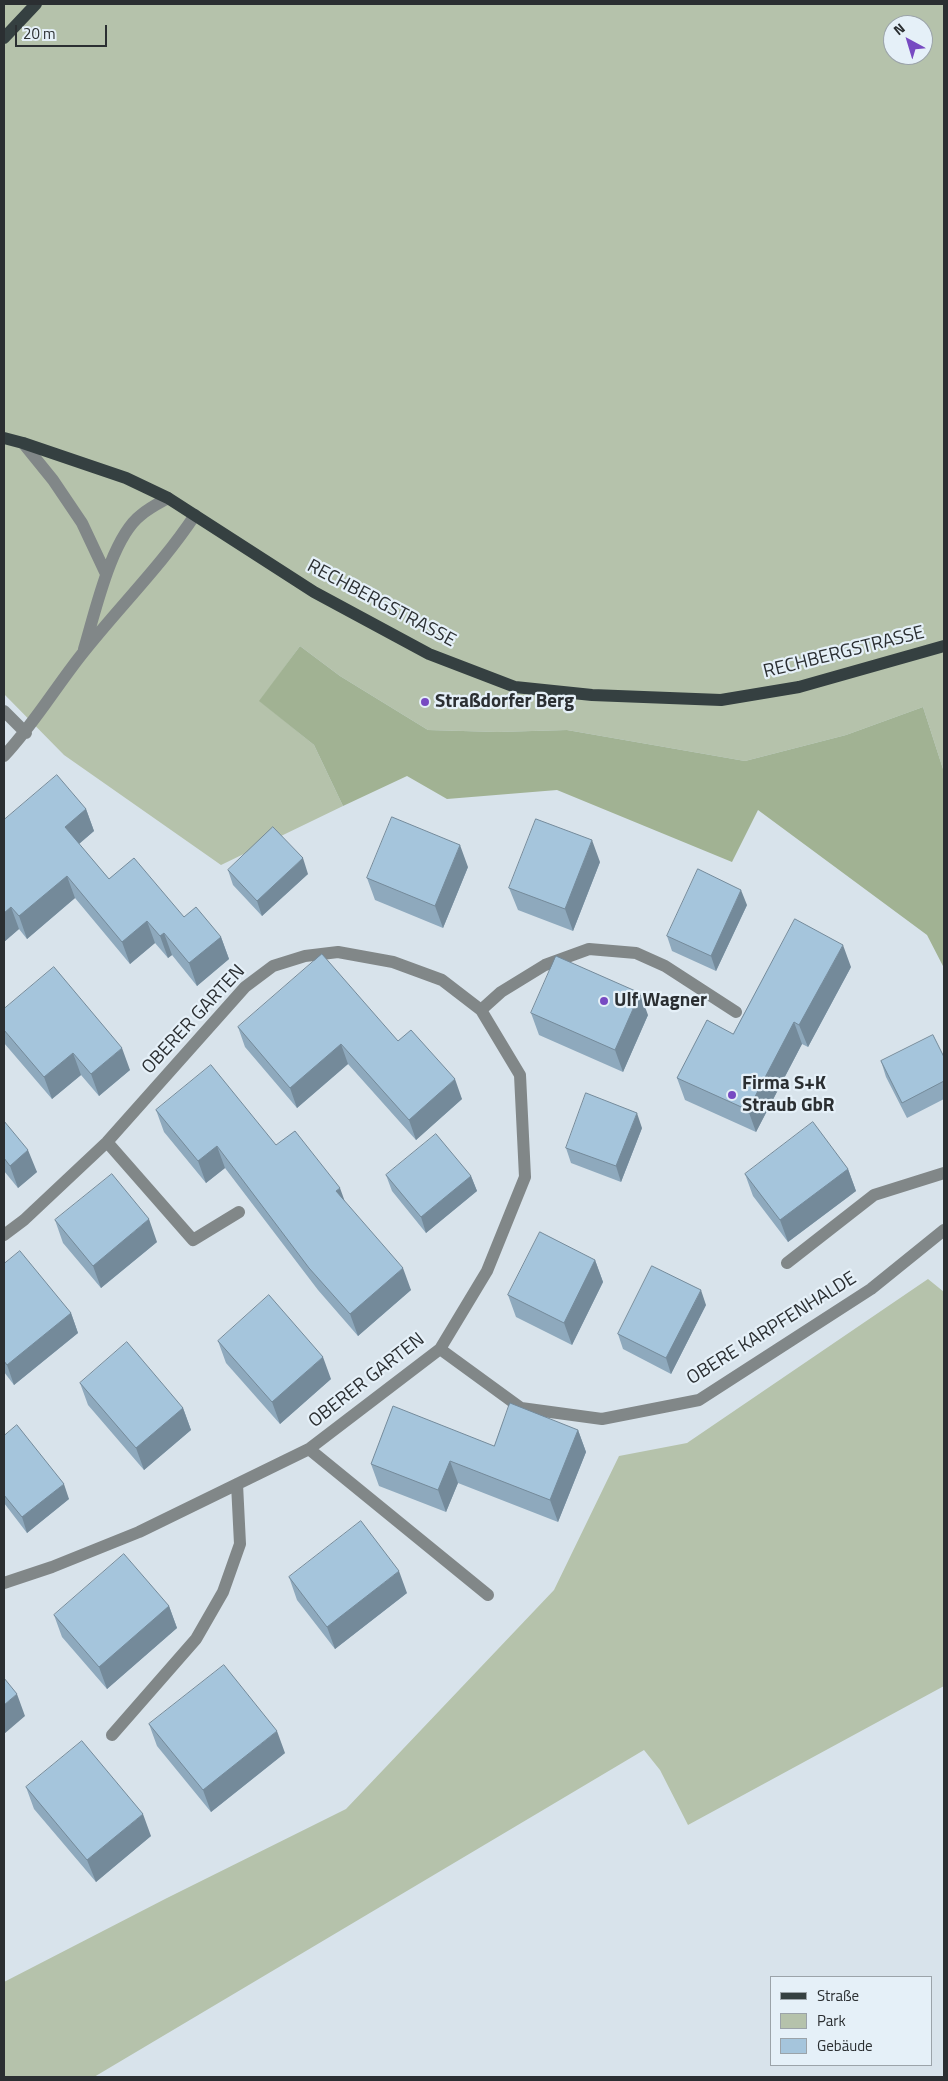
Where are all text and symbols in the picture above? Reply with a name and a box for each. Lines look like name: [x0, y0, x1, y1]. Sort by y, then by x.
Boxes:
scale bar: [18, 15, 110, 47]
north arrow: [883, 15, 933, 65]
text: N: [888, 18, 909, 40]
text: 20 m: [23, 22, 56, 45]
street label: RECHBERGSTRASSE: [303, 555, 459, 653]
street label: RECHBERGSTRASSE: [761, 622, 927, 684]
place label: Straßdorfer Berg: [435, 691, 574, 713]
marker: Straßdorfer Berg: [419, 696, 431, 708]
street label: OBERER GARTEN: [138, 961, 250, 1079]
place label: Ulf Wagner: [614, 990, 707, 1012]
marker: Ulf Wagner: [598, 995, 610, 1007]
place label: Firma S+K Straub GbR: [742, 1073, 835, 1117]
marker: Firma S+K Straub GbR: [726, 1089, 738, 1101]
street label: OBERE KARPFENHALDE: [683, 1268, 861, 1390]
street label: OBERER GARTEN: [305, 1329, 429, 1433]
legend: [770, 1976, 933, 2066]
text: Straße: [817, 1984, 859, 2007]
text: Park: [817, 2009, 846, 2032]
text: Gebäude: [817, 2034, 873, 2057]

